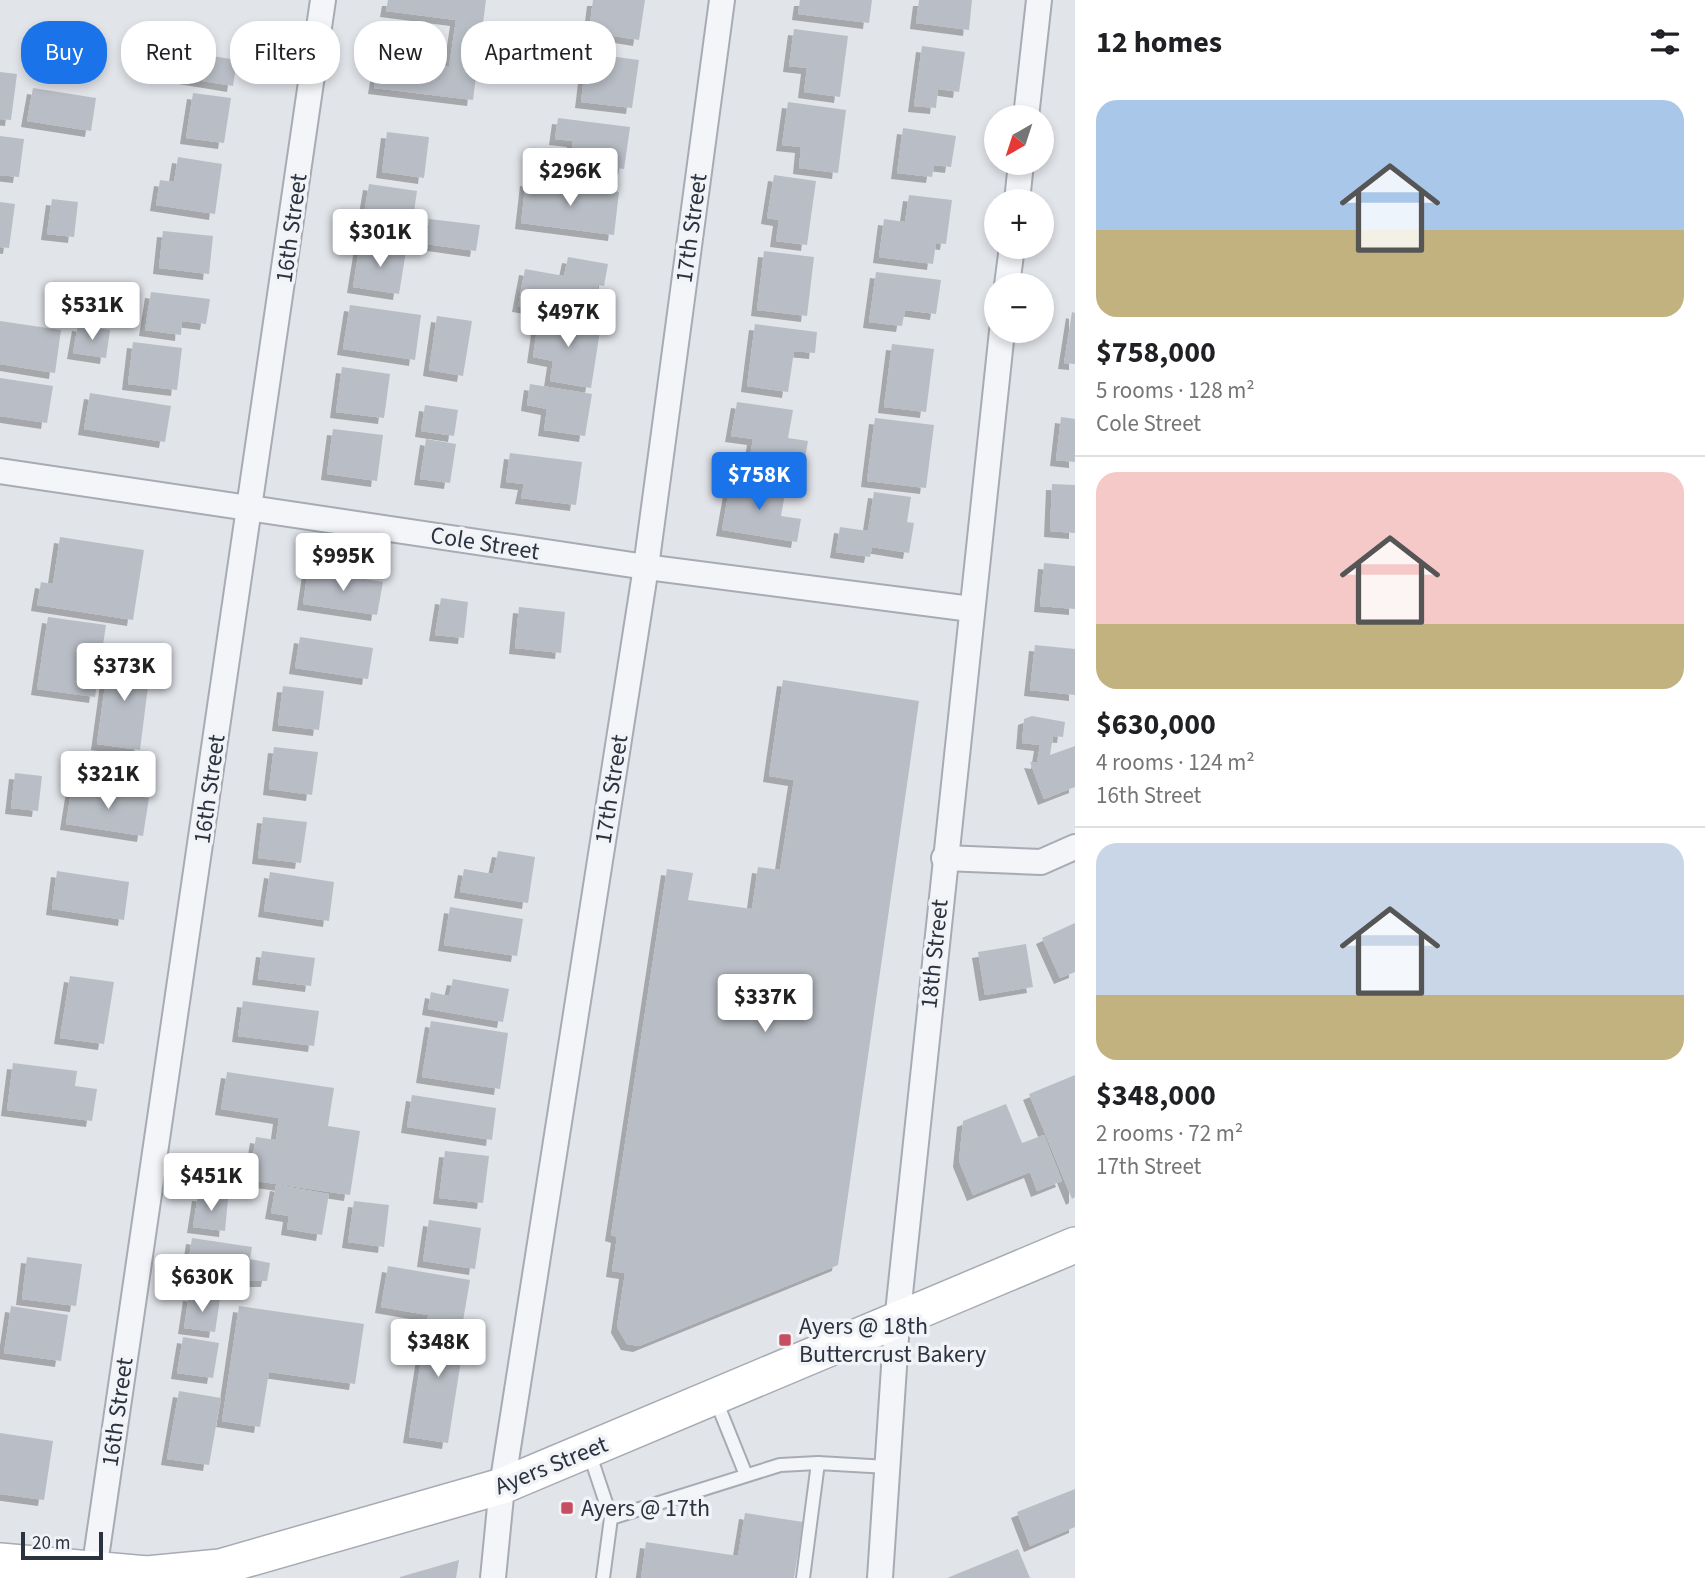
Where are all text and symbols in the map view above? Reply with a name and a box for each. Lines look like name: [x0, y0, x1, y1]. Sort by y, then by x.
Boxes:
chip: Buy: [21, 21, 107, 84]
chip: Rent: [121, 21, 216, 84]
chip: Filters: [230, 21, 340, 84]
chip: New: [354, 21, 447, 84]
chip: Apartment: [461, 21, 616, 84]
text: 12 homes: [1096, 21, 1222, 64]
icon: filters: [1646, 23, 1684, 61]
north arrow: [984, 105, 1054, 175]
map controls: [984, 105, 1054, 343]
icon: home: [1327, 145, 1453, 271]
pin: $296K: [521, 148, 619, 208]
text: $296K: [539, 154, 601, 187]
street label: 16th Street: [267, 171, 316, 285]
street label: 17th Street: [667, 171, 716, 285]
button: +: [984, 189, 1054, 259]
pin: $301K: [331, 210, 429, 269]
text: $301K: [349, 215, 411, 248]
button: −: [984, 273, 1054, 343]
pin: $531K: [43, 282, 141, 342]
text: $531K: [61, 288, 123, 321]
pin: $497K: [519, 290, 617, 349]
text: $497K: [537, 295, 599, 328]
text: $758,000: [1096, 331, 1216, 374]
text: 5 rooms · 128 m²: [1096, 374, 1255, 407]
text: Cole Street: [1096, 407, 1201, 440]
pin: $758K: [710, 452, 808, 512]
text: $758K: [728, 458, 790, 491]
icon: home: [1327, 517, 1453, 643]
street label: Cole Street: [428, 518, 542, 569]
pin: $995K: [294, 534, 392, 593]
text: $995K: [312, 539, 374, 572]
pin: $373K: [75, 644, 173, 703]
text: $373K: [93, 649, 155, 682]
text: $630,000: [1096, 703, 1216, 746]
street label: 16th Street: [185, 732, 234, 846]
street label: 17th Street: [586, 732, 637, 846]
text: 4 rooms · 124 m²: [1096, 746, 1255, 779]
pin: $321K: [59, 752, 157, 811]
text: $321K: [77, 757, 139, 790]
text: 16th Street: [1096, 779, 1201, 812]
icon: home: [1327, 888, 1453, 1014]
street label: 18th Street: [911, 898, 958, 1011]
pin: $337K: [716, 974, 814, 1034]
text: $337K: [734, 980, 796, 1013]
text: $348,000: [1096, 1074, 1216, 1117]
text: 2 rooms · 72 m²: [1096, 1117, 1243, 1150]
text: 17th Street: [1096, 1150, 1201, 1183]
pin: $451K: [162, 1154, 260, 1213]
text: $451K: [180, 1159, 242, 1192]
pin: $630K: [153, 1254, 251, 1314]
text: $630K: [171, 1260, 233, 1293]
place label: Ayers @ 18th Buttercrust Bakery: [799, 1309, 986, 1372]
pin: $348K: [389, 1320, 487, 1379]
text: $348K: [407, 1325, 469, 1358]
marker: Ayers @ 18th Buttercrust Bakery: [777, 1332, 793, 1348]
street label: 16th Street: [93, 1355, 142, 1469]
street label: Ayers Street: [489, 1427, 613, 1504]
place label: Ayers @ 17th: [581, 1491, 710, 1526]
marker: Ayers @ 17th: [559, 1500, 575, 1516]
scale bar: [21, 1529, 103, 1561]
text: 20 m: [32, 1530, 70, 1557]

